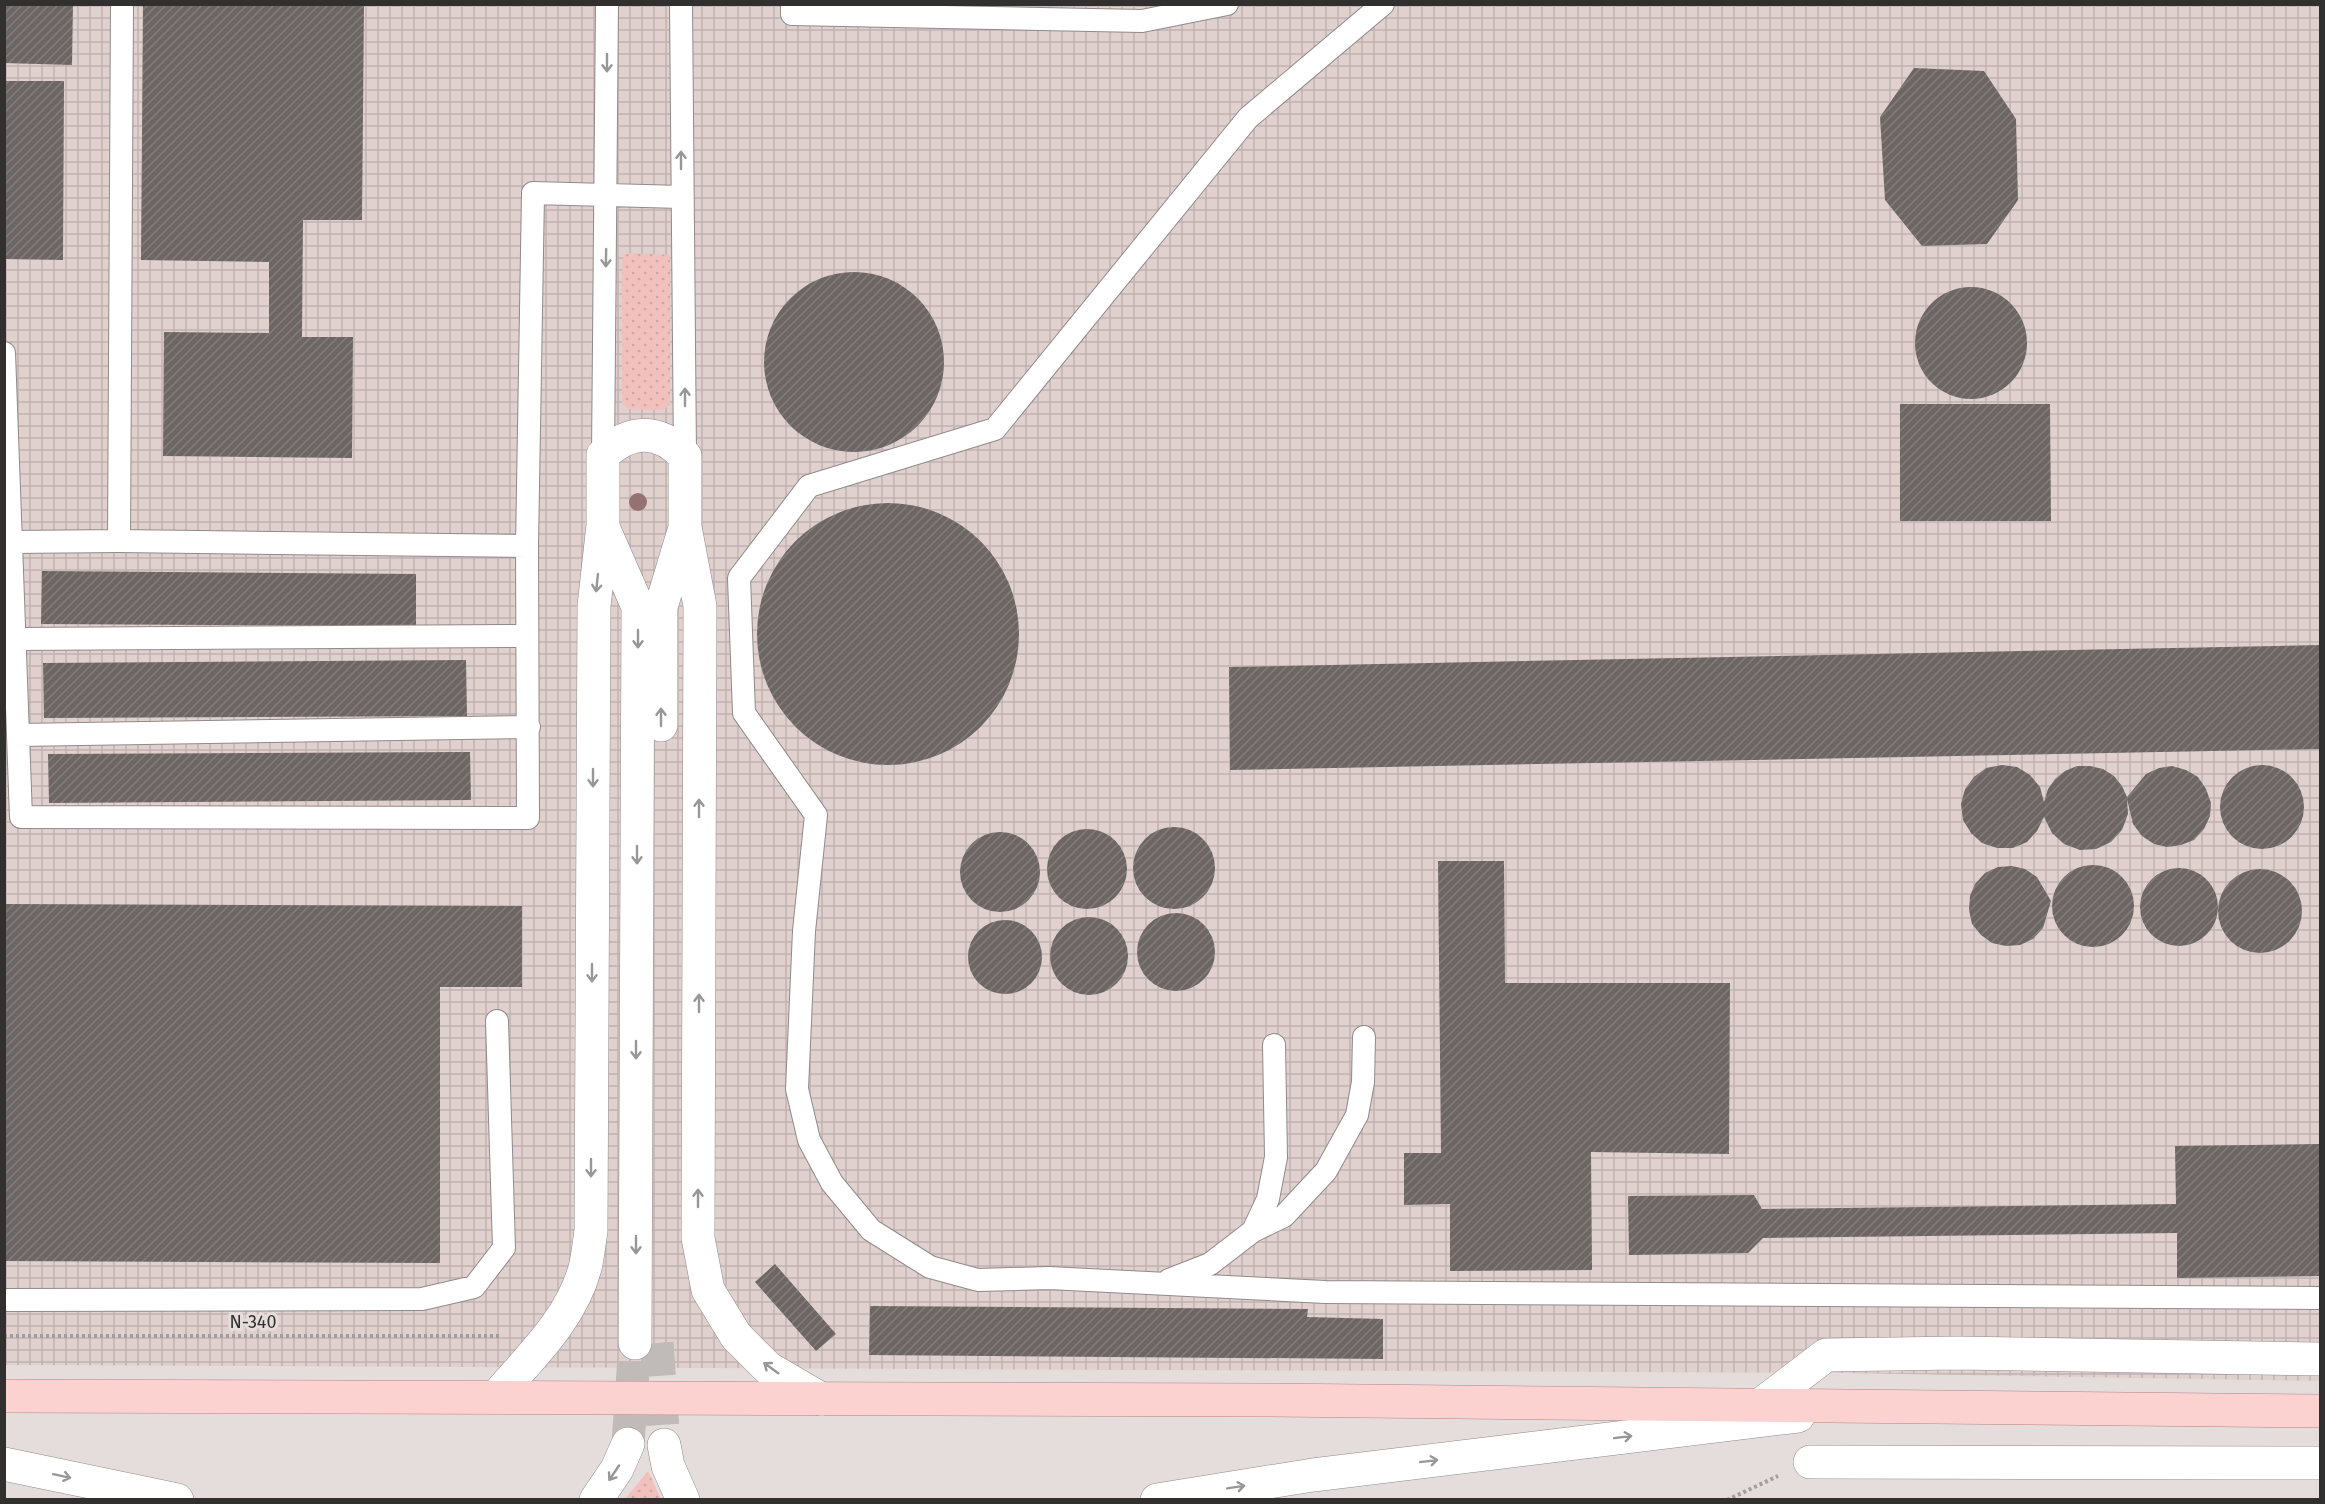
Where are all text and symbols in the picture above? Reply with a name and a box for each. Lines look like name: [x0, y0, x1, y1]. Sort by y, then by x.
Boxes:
one-way arrow: [601, 52, 613, 72]
one-way arrow: [675, 151, 687, 171]
one-way arrow: [600, 247, 611, 267]
one-way arrow: [679, 388, 691, 408]
one-way arrow: [591, 573, 602, 593]
one-way arrow: [632, 629, 644, 649]
one-way arrow: [655, 708, 667, 728]
one-way arrow: [587, 768, 599, 788]
one-way arrow: [693, 799, 705, 819]
one-way arrow: [631, 845, 643, 865]
one-way arrow: [586, 963, 598, 983]
one-way arrow: [693, 994, 705, 1014]
one-way arrow: [630, 1040, 642, 1060]
one-way arrow: [585, 1157, 597, 1177]
one-way arrow: [692, 1189, 704, 1209]
one-way arrow: [630, 1235, 642, 1255]
street label: N-340: [230, 1311, 276, 1333]
one-way arrow: [764, 1362, 780, 1375]
one-way arrow: [1612, 1432, 1632, 1443]
one-way arrow: [1419, 1455, 1438, 1466]
one-way arrow: [608, 1464, 620, 1481]
one-way arrow: [52, 1471, 71, 1482]
one-way arrow: [1225, 1482, 1245, 1493]

